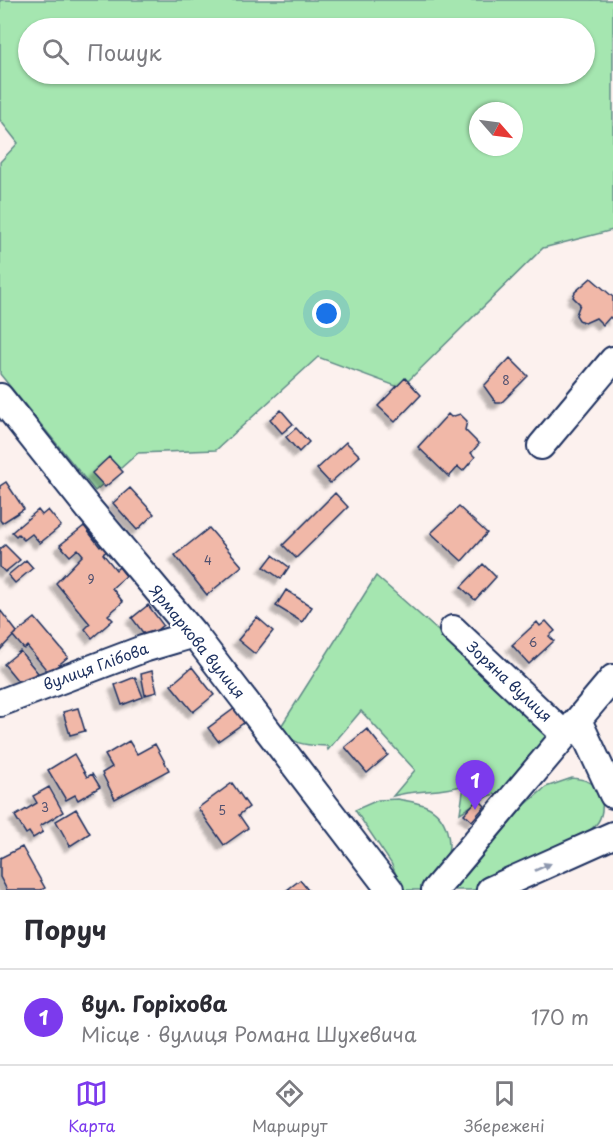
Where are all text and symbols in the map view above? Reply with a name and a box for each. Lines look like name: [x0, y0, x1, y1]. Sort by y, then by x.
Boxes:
search box: [18, 18, 595, 84]
icon: search: [39, 35, 72, 68]
text: Пошук: [87, 35, 162, 68]
north arrow: [469, 102, 523, 156]
your location: [312, 299, 341, 328]
house number: 8: [502, 371, 510, 389]
house number: 4: [204, 551, 212, 569]
house number: 9: [87, 570, 95, 588]
street label: Ярмаркова вулиця: [145, 579, 251, 703]
house number: 6: [529, 633, 537, 651]
street label: Зоряна вулиця: [462, 635, 558, 727]
street label: вулиця Глібова: [40, 636, 152, 695]
pin: 1: [456, 760, 494, 810]
house number: 3: [41, 798, 49, 816]
house number: 5: [218, 801, 226, 819]
one-way arrow: [535, 862, 552, 871]
text: Поруч: [24, 910, 107, 949]
text: вул. Горіхова: [81, 986, 227, 1019]
text: 1: [39, 1002, 48, 1032]
text: 170 m: [531, 1002, 589, 1032]
text: Місце · вулиця Романа Шухевича: [81, 1019, 417, 1049]
tab: Карта: [68, 1077, 115, 1137]
tab: Маршрут: [252, 1077, 328, 1137]
tab: Збережені: [464, 1077, 545, 1137]

